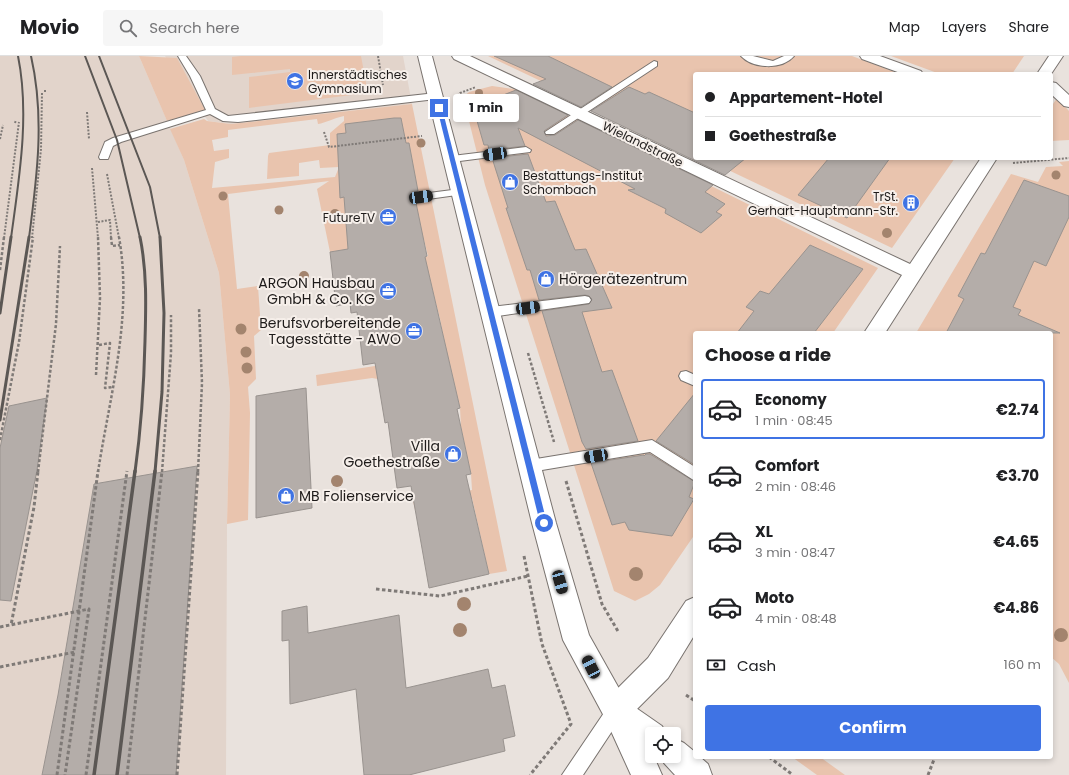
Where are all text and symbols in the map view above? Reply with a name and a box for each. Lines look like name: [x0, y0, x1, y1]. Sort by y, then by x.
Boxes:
search box: [103, 10, 383, 46]
text: Movio: [20, 14, 79, 41]
icon: search: [117, 17, 139, 39]
text: Search here: [149, 17, 240, 38]
text: Map: [889, 17, 920, 37]
text: Layers: [942, 17, 986, 37]
text: Share: [1008, 17, 1049, 37]
place label: Innerstädtisches Gymnasium: [308, 66, 407, 97]
school or university icon: Innerstädtisches Gymnasium: [285, 71, 305, 91]
text: Appartement-Hotel: [729, 87, 883, 108]
callout: 1 min: [453, 94, 519, 122]
text: 1 min: [469, 98, 503, 117]
route end: [430, 99, 448, 117]
street label: Wielandstraße: [600, 117, 686, 171]
text: Goethestraße: [729, 125, 836, 146]
car: [482, 146, 508, 162]
place label: Bestattungs-Institut Schombach: [523, 167, 642, 198]
shop icon: Bestattungs-Institut Schombach: [500, 172, 520, 192]
place label: TrSt. Gerhart-Hauptmann-Str.: [748, 188, 898, 219]
car: [408, 189, 434, 205]
building icon: TrSt. Gerhart-Hauptmann-Str.: [901, 193, 921, 213]
office icon: FutureTV: [378, 207, 398, 227]
place label: FutureTV: [323, 209, 375, 226]
shop icon: Hörgerätezentrum: [536, 269, 556, 289]
place label: Hörgerätezentrum: [559, 269, 687, 289]
place label: ARGON Hausbau GmbH & Co. KG: [258, 273, 375, 309]
office icon: ARGON Hausbau GmbH & Co. KG: [378, 281, 398, 301]
car: [515, 300, 541, 316]
place label: Berufsvorbereitende Tagesstätte - AWO: [259, 313, 401, 349]
office icon: Berufsvorbereitende Tagesstätte - AWO: [404, 321, 424, 341]
text: Choose a ride: [705, 342, 831, 367]
text: Economy: [755, 389, 827, 410]
icon: car: [707, 391, 743, 427]
text: €2.74: [996, 399, 1039, 420]
text: 1 min · 08:45: [755, 411, 833, 430]
place label: Villa Goethestraße: [343, 436, 440, 472]
shop icon: Villa Goethestraße: [443, 444, 463, 464]
car: [583, 448, 609, 464]
text: Comfort: [755, 455, 819, 476]
icon: car: [707, 457, 743, 493]
text: €3.70: [996, 465, 1039, 486]
text: 2 min · 08:46: [755, 477, 836, 496]
shop icon: MB Folienservice: [276, 486, 296, 506]
place label: MB Folienservice: [299, 486, 414, 506]
route start: [535, 514, 553, 532]
text: XL: [755, 521, 773, 542]
icon: car: [707, 523, 743, 559]
text: €4.65: [993, 531, 1039, 552]
text: 3 min · 08:47: [755, 543, 835, 562]
car: [551, 569, 569, 595]
text: Moto: [755, 587, 794, 608]
icon: car: [707, 589, 743, 625]
text: €4.86: [993, 597, 1039, 618]
text: 4 min · 08:48: [755, 609, 837, 628]
car: [580, 654, 602, 680]
icon: cash: [705, 654, 727, 676]
text: Cash: [737, 655, 776, 676]
text: 160 m: [1004, 655, 1041, 674]
button: Confirm: [705, 705, 1041, 751]
map controls: [645, 727, 681, 763]
button: locate: [645, 727, 681, 763]

